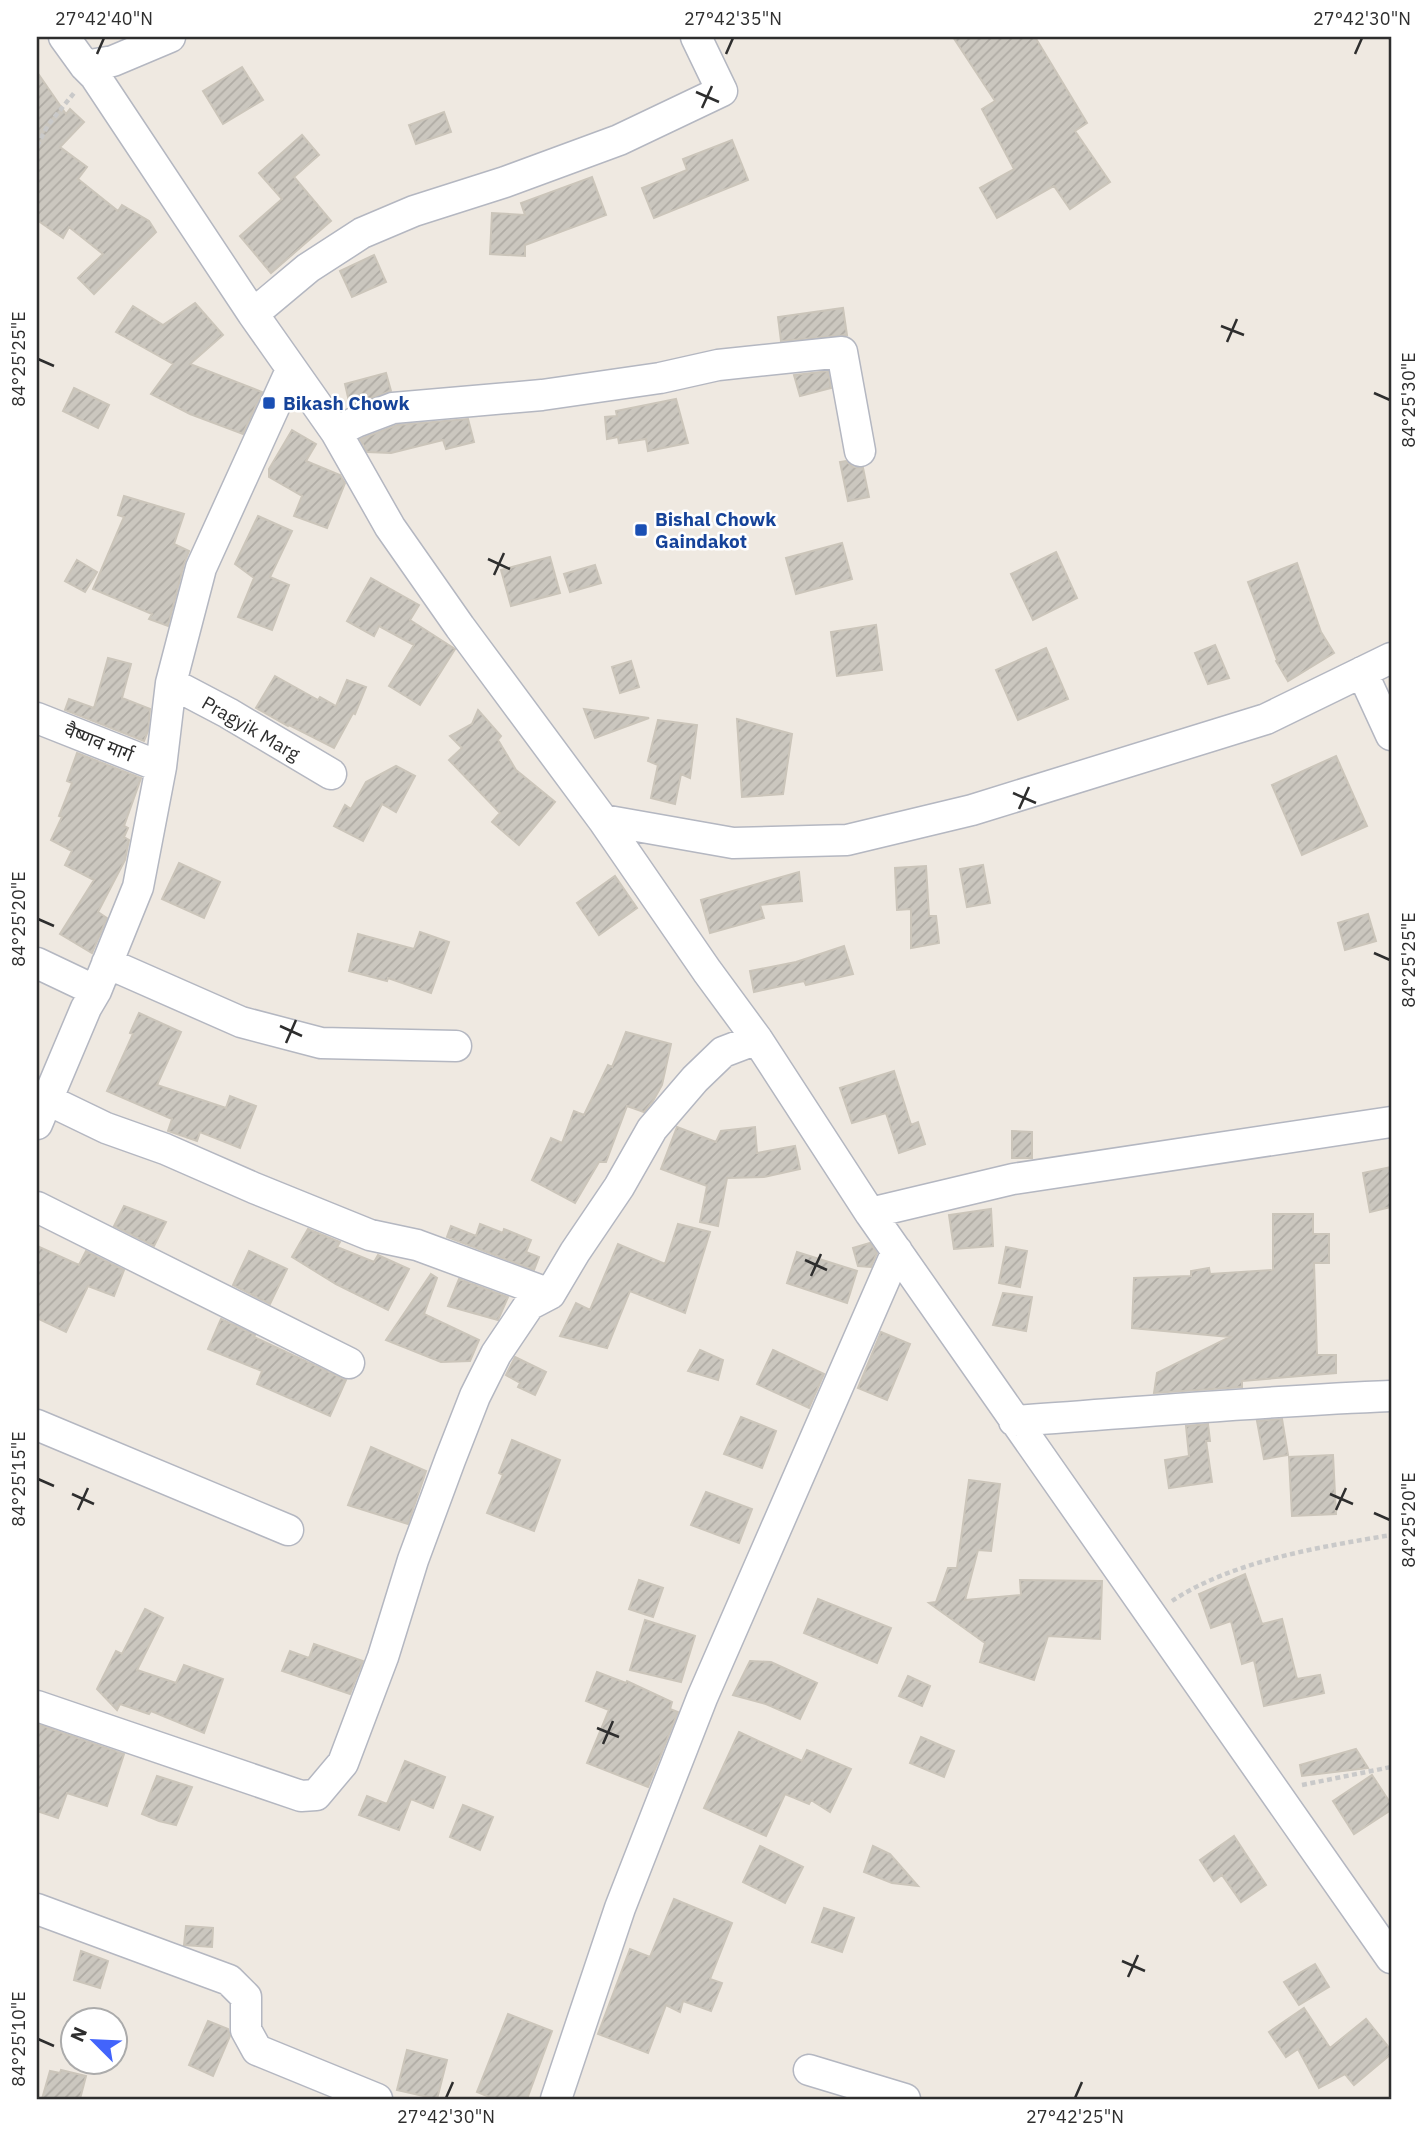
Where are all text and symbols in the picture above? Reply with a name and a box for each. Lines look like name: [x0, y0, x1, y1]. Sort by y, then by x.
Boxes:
text: 27°42'40"N: [55, 7, 153, 30]
text: 27°42'35"N: [684, 7, 782, 30]
text: 27°42'30"N: [1313, 7, 1411, 30]
text: 84°25'25"E: [7, 311, 30, 407]
text: 84°25'30"E: [1397, 352, 1420, 448]
place label: Bikash Chowk: [283, 391, 409, 415]
marker: Bikash Chowk: [261, 395, 277, 411]
place label: Bishal Chowk Gaindakot: [655, 507, 776, 553]
marker: Bishal Chowk Gaindakot: [633, 522, 649, 538]
street label: Pragyik Marg: [198, 690, 304, 766]
street label: वैष्णव मार्ग: [61, 717, 138, 767]
text: 84°25'20"E: [7, 871, 30, 967]
text: 84°25'25"E: [1397, 912, 1420, 1008]
text: 84°25'15"E: [7, 1431, 30, 1527]
text: 84°25'20"E: [1397, 1472, 1420, 1568]
text: 84°25'10"E: [7, 1991, 30, 2087]
north arrow: [60, 2007, 130, 2076]
text: N: [65, 2023, 92, 2045]
text: 27°42'30"N: [397, 2105, 495, 2128]
text: 27°42'25"N: [1026, 2105, 1124, 2128]

